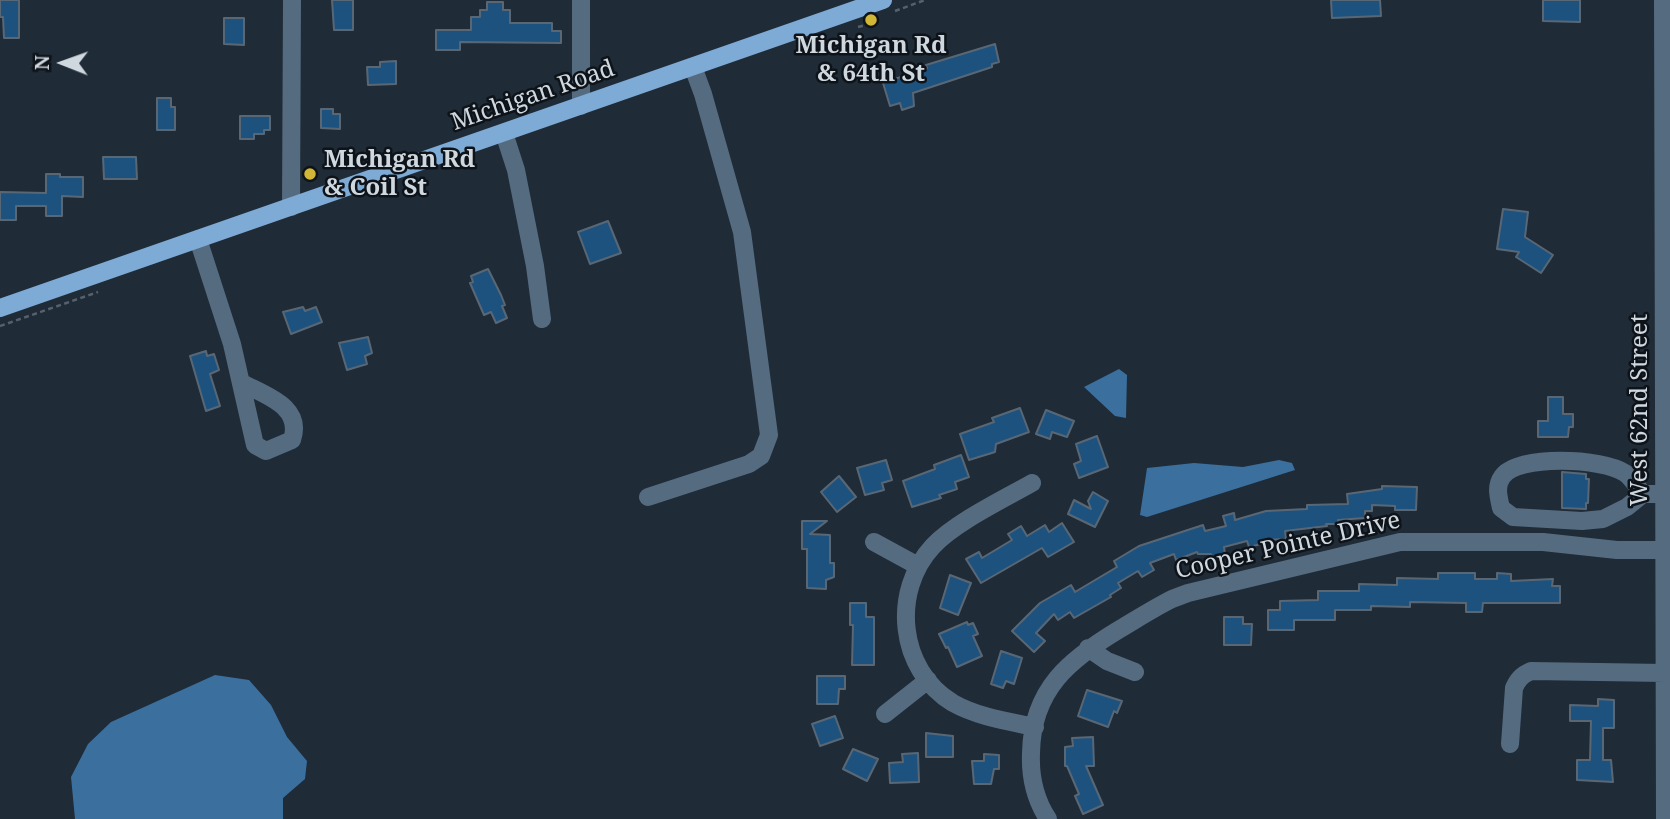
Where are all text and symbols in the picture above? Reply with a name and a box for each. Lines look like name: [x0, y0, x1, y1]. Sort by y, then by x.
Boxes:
marker: Michigan Rd & 64th St: [863, 12, 879, 28]
north arrow: [28, 28, 98, 98]
place label: Michigan Rd & 64th St: [795, 32, 947, 88]
text: N: [29, 55, 55, 70]
street label: Michigan Road: [448, 55, 618, 137]
place label: Michigan Rd & Coil St: [324, 146, 475, 202]
marker: Michigan Rd & Coil St: [302, 166, 318, 182]
street label: West 62nd Street: [1626, 314, 1654, 506]
street label: Cooper Pointe Drive: [1173, 506, 1403, 586]

